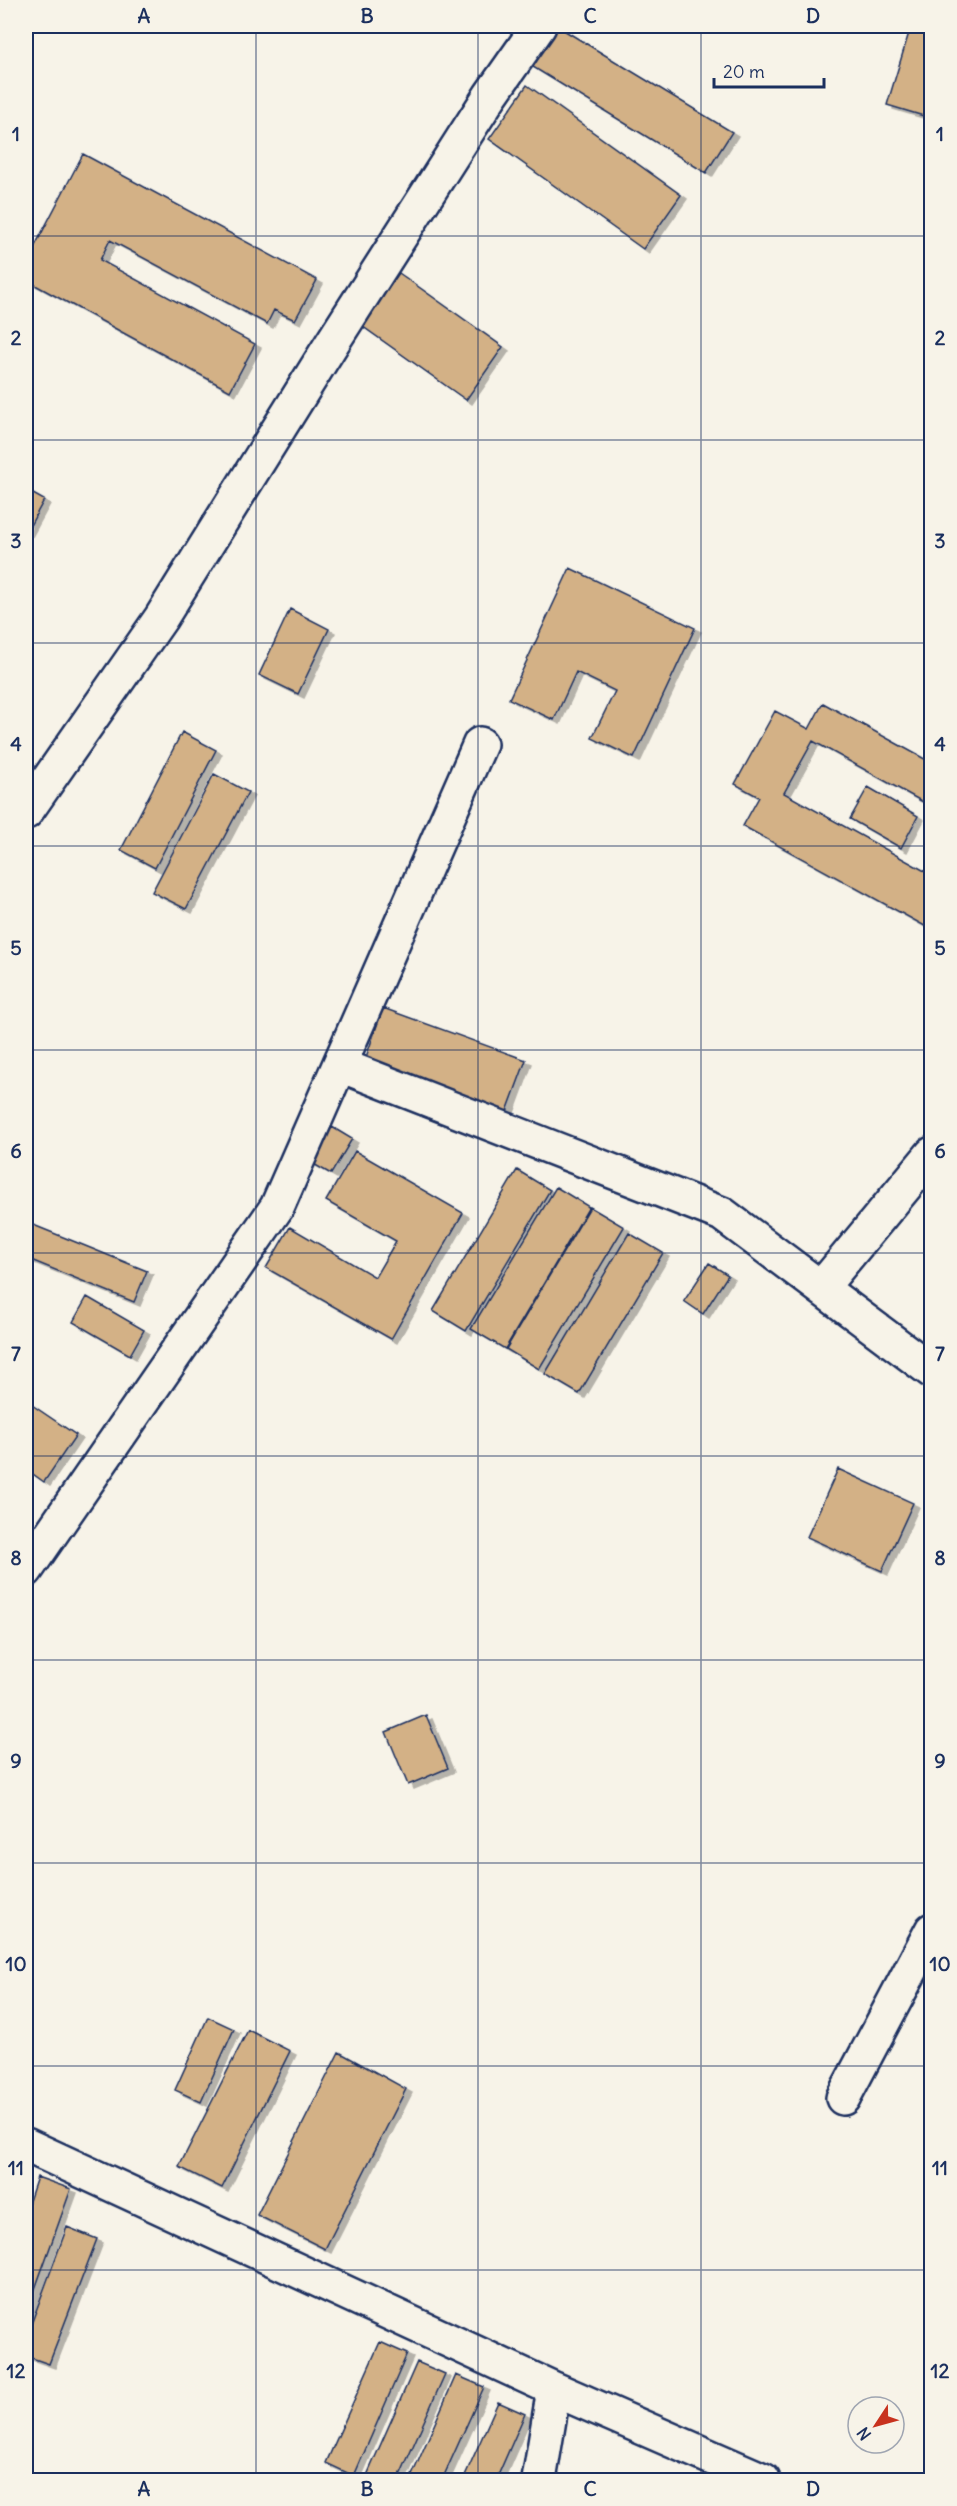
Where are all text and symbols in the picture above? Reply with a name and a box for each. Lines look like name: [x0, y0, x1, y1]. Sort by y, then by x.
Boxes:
text: A: [138, 3, 151, 28]
text: B: [360, 3, 374, 28]
text: C: [583, 3, 597, 28]
text: D: [806, 3, 820, 28]
scale bar: [714, 51, 824, 89]
text: 20 m: [723, 60, 765, 83]
text: 1: [12, 121, 20, 146]
text: 1: [936, 121, 944, 146]
text: 2: [11, 325, 22, 350]
text: 2: [935, 325, 946, 350]
text: 3: [10, 528, 22, 553]
text: 3: [934, 528, 946, 553]
text: 4: [10, 731, 22, 756]
text: 4: [934, 731, 946, 756]
text: 5: [10, 935, 22, 960]
text: 5: [934, 935, 946, 960]
text: 6: [10, 1138, 22, 1163]
text: 6: [934, 1138, 946, 1163]
text: 7: [11, 1341, 21, 1366]
text: 7: [935, 1341, 945, 1366]
text: 8: [10, 1545, 22, 1570]
text: 8: [934, 1545, 946, 1570]
text: 9: [10, 1748, 22, 1773]
text: 9: [934, 1748, 946, 1773]
text: 10: [5, 1951, 27, 1976]
text: 10: [929, 1951, 951, 1976]
text: 11: [8, 2155, 24, 2180]
text: 11: [932, 2155, 948, 2180]
text: 12: [7, 2358, 25, 2383]
text: 12: [931, 2358, 949, 2383]
north arrow: [846, 2395, 906, 2455]
text: N: [853, 2423, 875, 2444]
text: A: [138, 2476, 151, 2501]
text: B: [360, 2476, 374, 2501]
text: C: [583, 2476, 597, 2501]
text: D: [806, 2476, 820, 2501]

